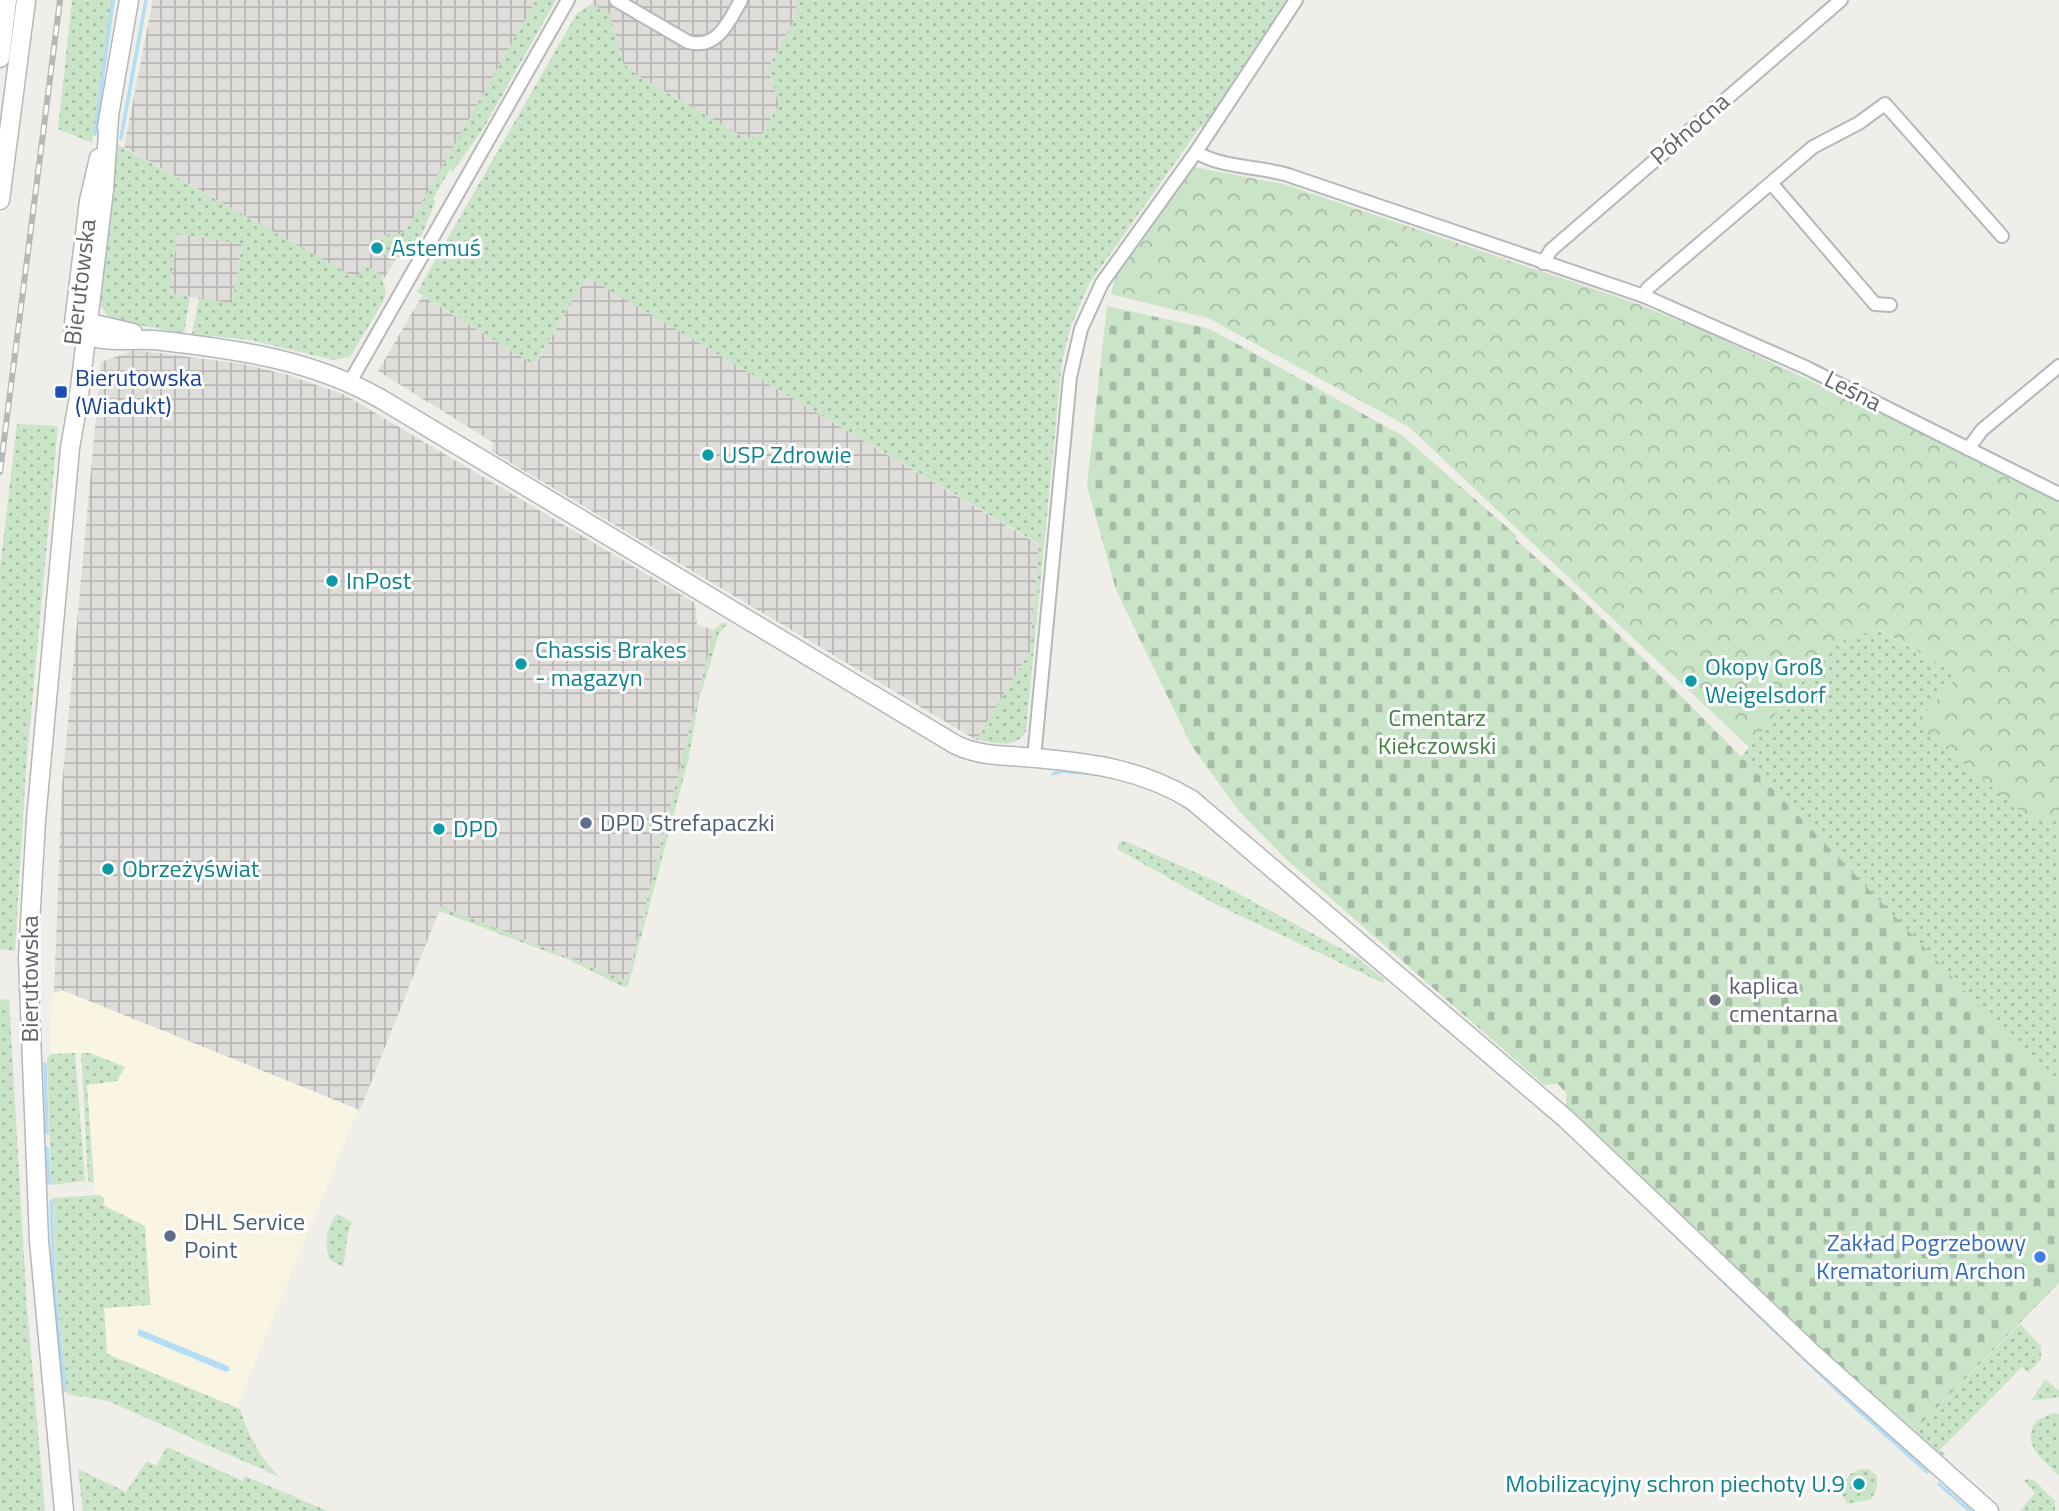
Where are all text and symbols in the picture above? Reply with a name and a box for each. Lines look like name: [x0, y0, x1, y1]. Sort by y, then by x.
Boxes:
street label: Północna: [1642, 83, 1737, 173]
street label: Bierutowska: [53, 217, 105, 347]
place label: Astemuś: [391, 229, 481, 265]
marker: Astemuś: [369, 240, 385, 256]
place label: Bierutowska (Wiadukt): [75, 359, 202, 423]
street label: Leśna: [1819, 361, 1888, 420]
marker: Bierutowska (Wiadukt): [53, 384, 69, 400]
place label: USP Zdrowie: [722, 436, 852, 472]
marker: USP Zdrowie: [700, 447, 716, 463]
place label: InPost: [346, 562, 412, 598]
marker: InPost: [324, 573, 340, 589]
place label: Chassis Brakes - magazyn: [535, 631, 687, 695]
place label: Okopy Groß Weigelsdorf: [1705, 648, 1826, 712]
marker: Chassis Brakes - magazyn: [513, 656, 529, 672]
marker: Okopy Groß Weigelsdorf: [1683, 673, 1699, 689]
park label: Cmentarz Kiełczowski: [1378, 699, 1496, 763]
place label: DPD Strefapaczki: [600, 804, 775, 840]
place label: DPD: [453, 810, 498, 846]
marker: DPD Strefapaczki: [578, 815, 594, 831]
marker: DPD: [431, 821, 447, 837]
place label: Obrzeżyświat: [122, 850, 260, 886]
marker: Obrzeżyświat: [100, 861, 116, 877]
street label: Bierutowska: [11, 916, 47, 1042]
place label: kaplica cmentarna: [1729, 967, 1838, 1031]
marker: kaplica cmentarna: [1707, 992, 1723, 1008]
place label: DHL Service Point: [184, 1203, 305, 1267]
place label: Zakład Pogrzebowy Krematorium Archon: [1816, 1224, 2026, 1288]
marker: DHL Service Point: [162, 1228, 178, 1244]
marker: Zakład Pogrzebowy Krematorium Archon: [2032, 1249, 2048, 1265]
place label: Mobilizacyjny schron piechoty U.9: [1505, 1465, 1845, 1501]
marker: Mobilizacyjny schron piechoty U.9: [1851, 1476, 1867, 1492]

